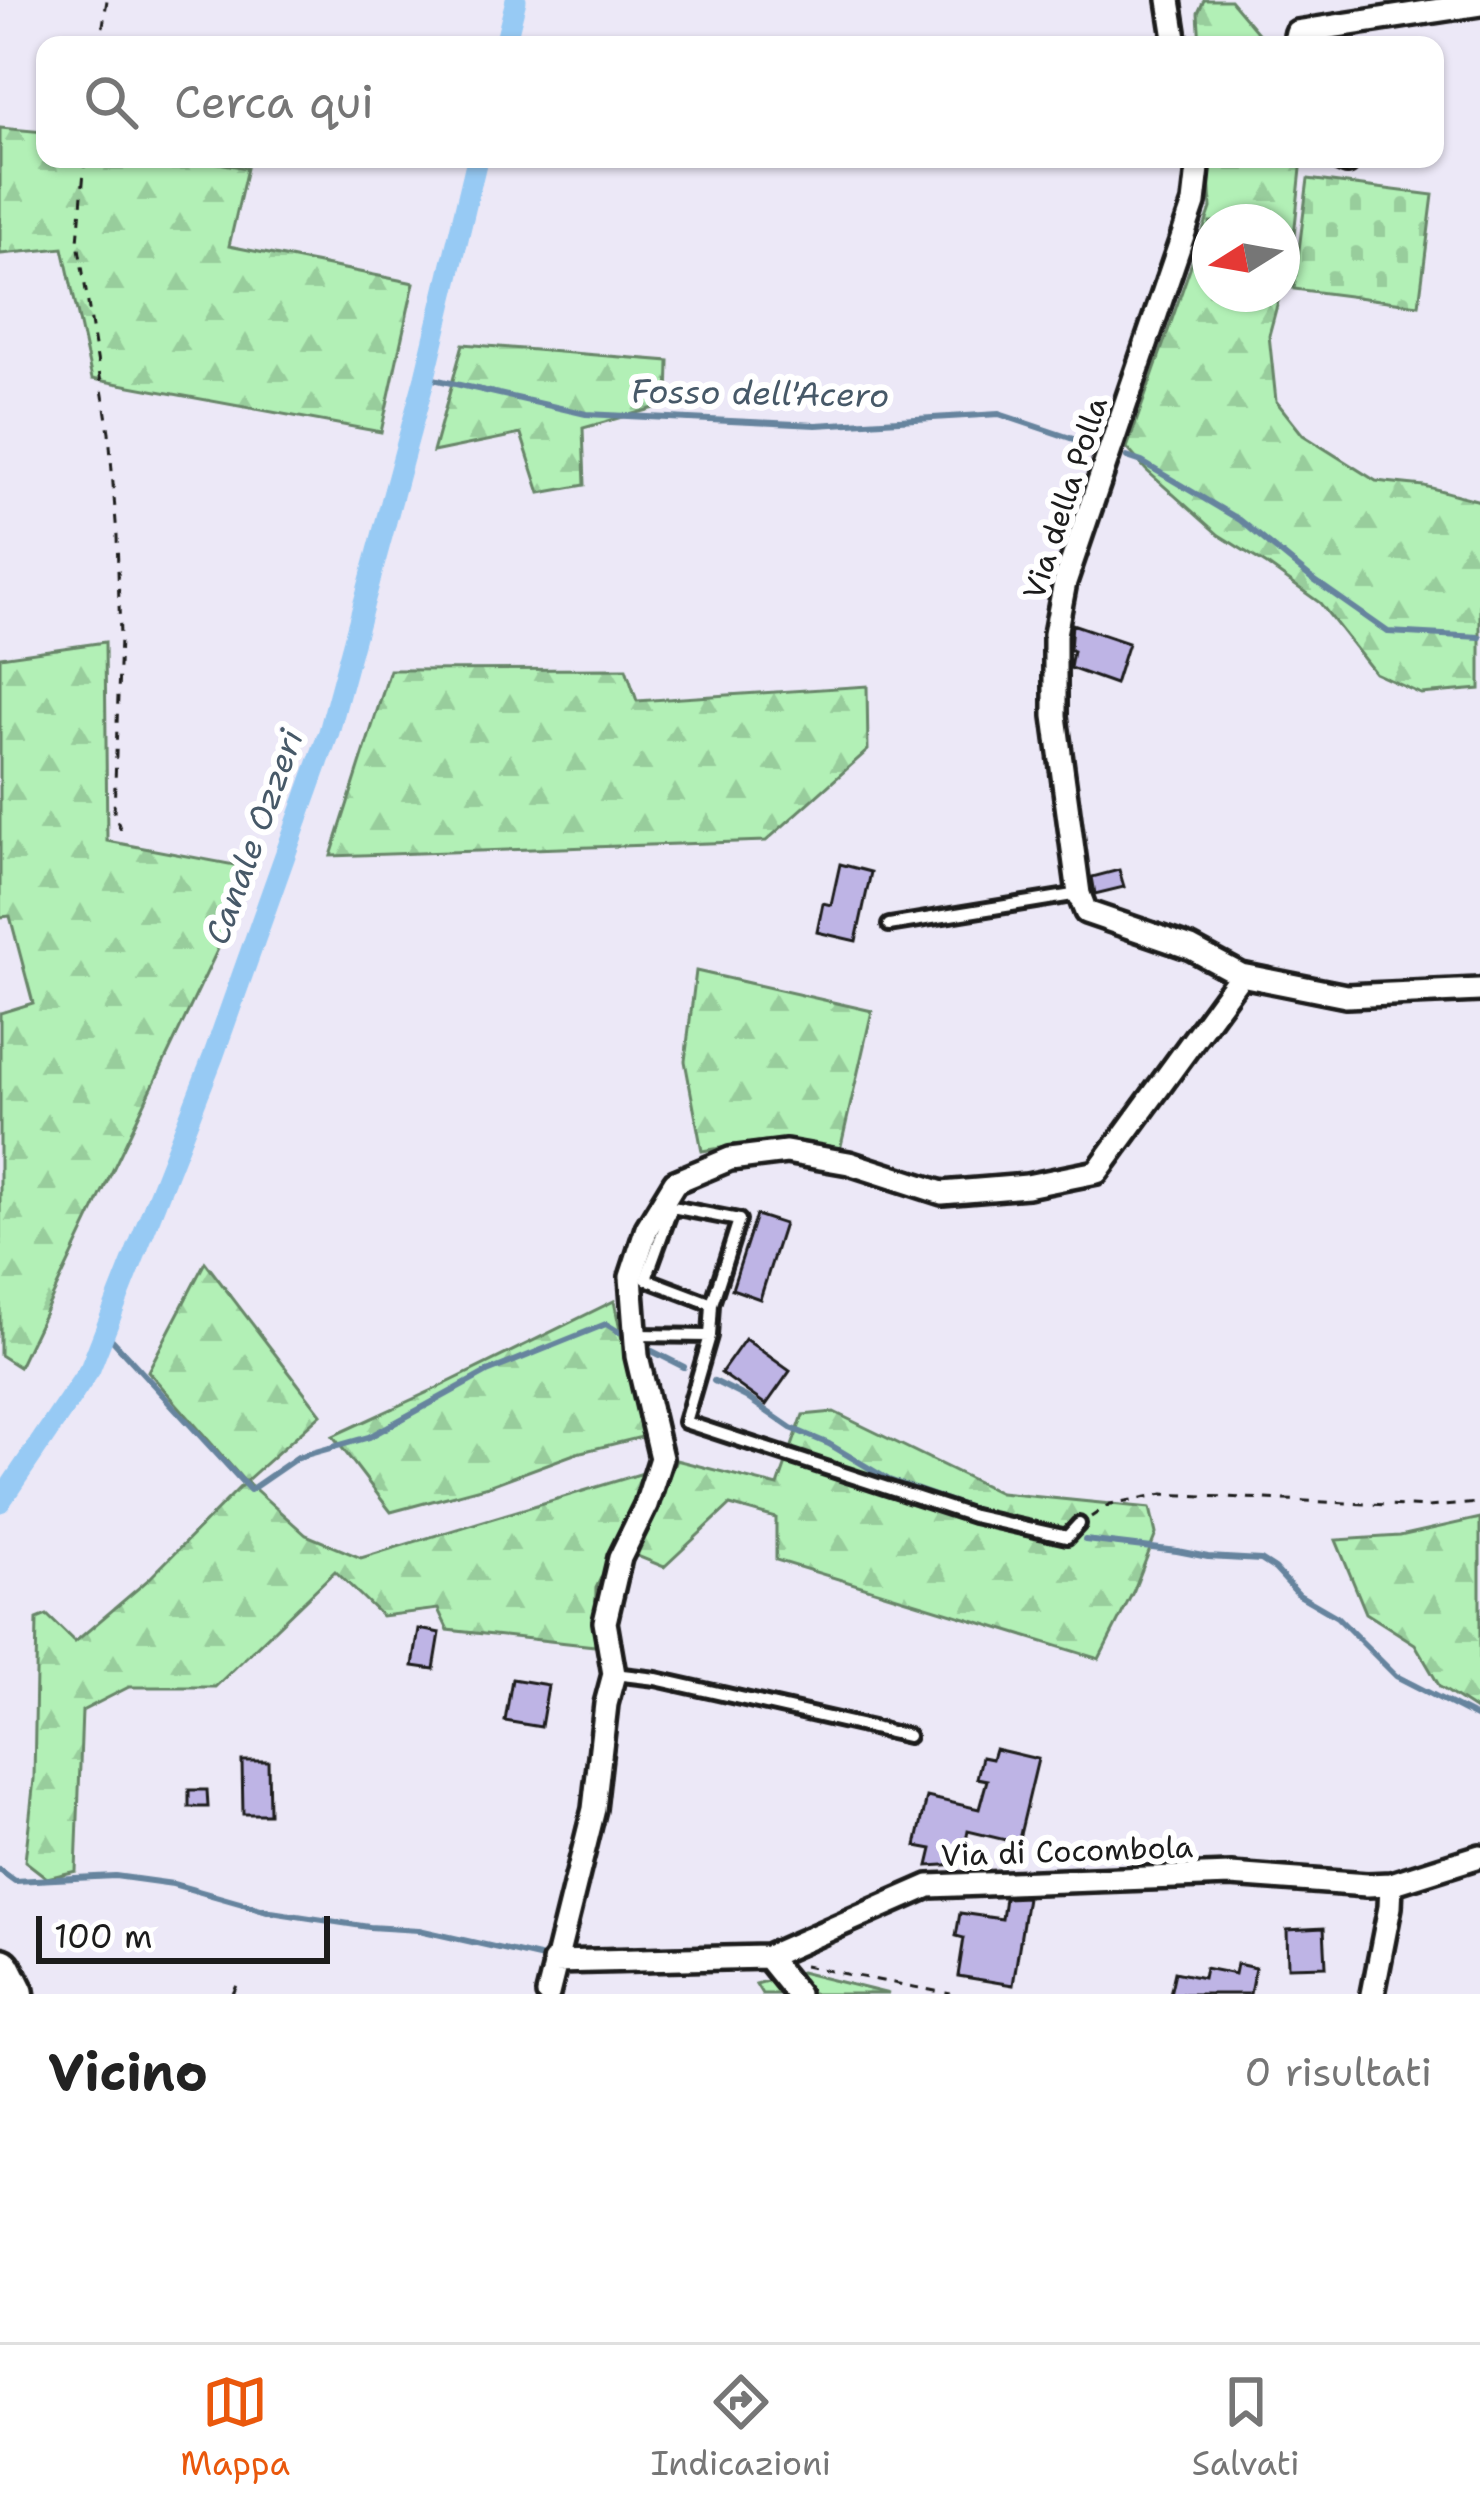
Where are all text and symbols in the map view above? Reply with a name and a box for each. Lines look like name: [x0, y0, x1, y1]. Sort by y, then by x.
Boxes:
search box: [36, 36, 1444, 168]
icon: search: [78, 69, 144, 135]
text: Cerca qui: [174, 72, 374, 132]
north arrow: [1192, 204, 1300, 312]
water label: Fosso dell'Acero: [630, 368, 890, 418]
street label: Via della Polla: [1013, 391, 1117, 604]
water label: Canale Ozzeri: [194, 723, 314, 951]
street label: Via di Cocombola: [940, 1826, 1194, 1876]
scale bar: [36, 1910, 330, 1963]
text: 100 m: [54, 1914, 153, 1959]
text: Vicino: [48, 2038, 208, 2106]
text: 0 risultati: [1244, 2046, 1432, 2098]
tab: Mappa: [180, 2369, 290, 2486]
tab: Indicazioni: [651, 2369, 831, 2486]
tab: Salvati: [1192, 2369, 1300, 2486]

